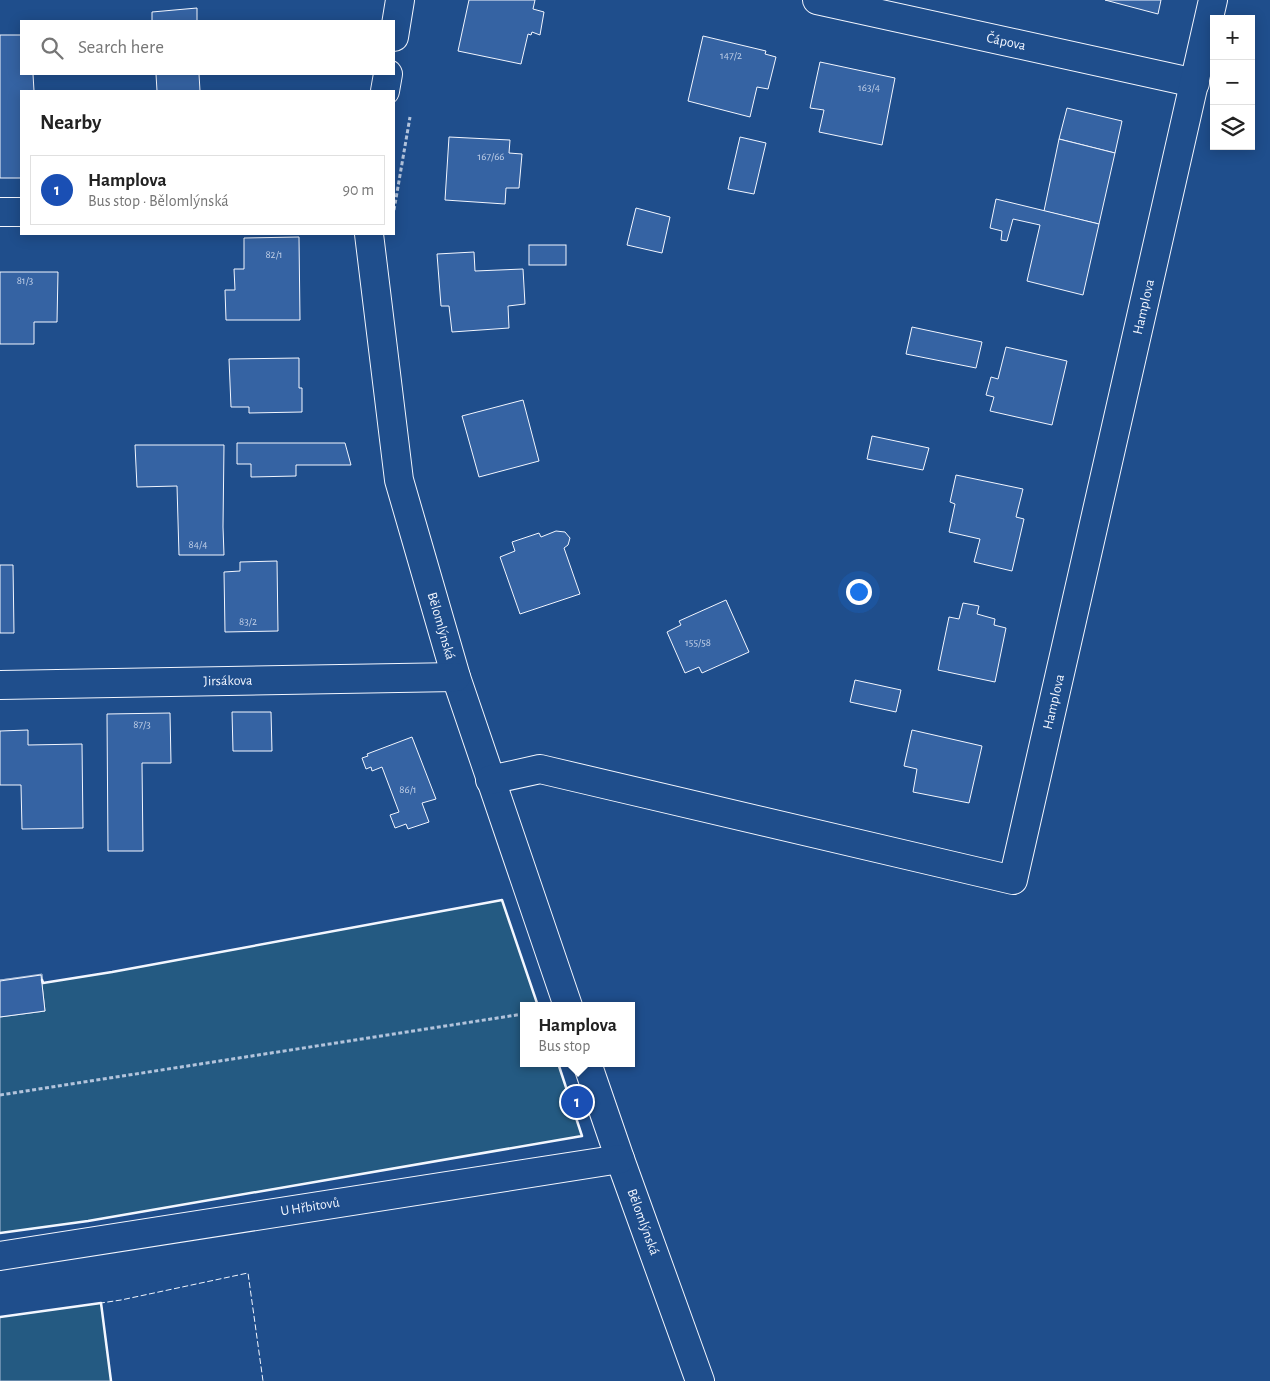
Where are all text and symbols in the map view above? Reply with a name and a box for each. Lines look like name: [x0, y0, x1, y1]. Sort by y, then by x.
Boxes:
map controls: [1210, 15, 1255, 150]
button: +: [1210, 15, 1255, 60]
search box: [20, 20, 395, 75]
street label: Čápova: [985, 29, 1028, 53]
icon: search: [38, 34, 66, 62]
text: Search here: [78, 38, 164, 57]
house number: 147/2: [720, 50, 742, 61]
button: −: [1210, 60, 1255, 105]
house number: 163/4: [858, 82, 880, 93]
button: layers: [1210, 105, 1255, 150]
text: Nearby: [40, 112, 101, 133]
house number: 167/66: [477, 151, 505, 162]
text: Hamplova: [88, 171, 167, 190]
text: 1: [54, 182, 60, 198]
text: 90 m: [343, 182, 374, 198]
text: Bus stop · Bělomlýnská: [88, 193, 229, 209]
house number: 82/1: [265, 249, 283, 260]
house number: 81/3: [17, 275, 34, 286]
street label: Hamplova: [1131, 278, 1157, 336]
house number: 84/4: [189, 539, 207, 550]
your location: [846, 579, 872, 605]
street label: Bělomlýnská: [425, 591, 457, 662]
house number: 83/2: [239, 616, 257, 627]
house number: 155/58: [685, 637, 711, 648]
street label: Hamplova: [1041, 673, 1067, 731]
street label: Jirsákova: [203, 674, 253, 688]
house number: 87/3: [133, 719, 151, 730]
house number: 86/1: [399, 784, 417, 795]
popup: [520, 1002, 635, 1067]
text: Hamplova: [538, 1016, 617, 1035]
text: Bus stop: [538, 1038, 590, 1054]
pin: 1: [561, 1083, 593, 1121]
street label: Bělomlýnská: [625, 1187, 662, 1258]
street label: U Hřbitovů: [279, 1195, 341, 1219]

